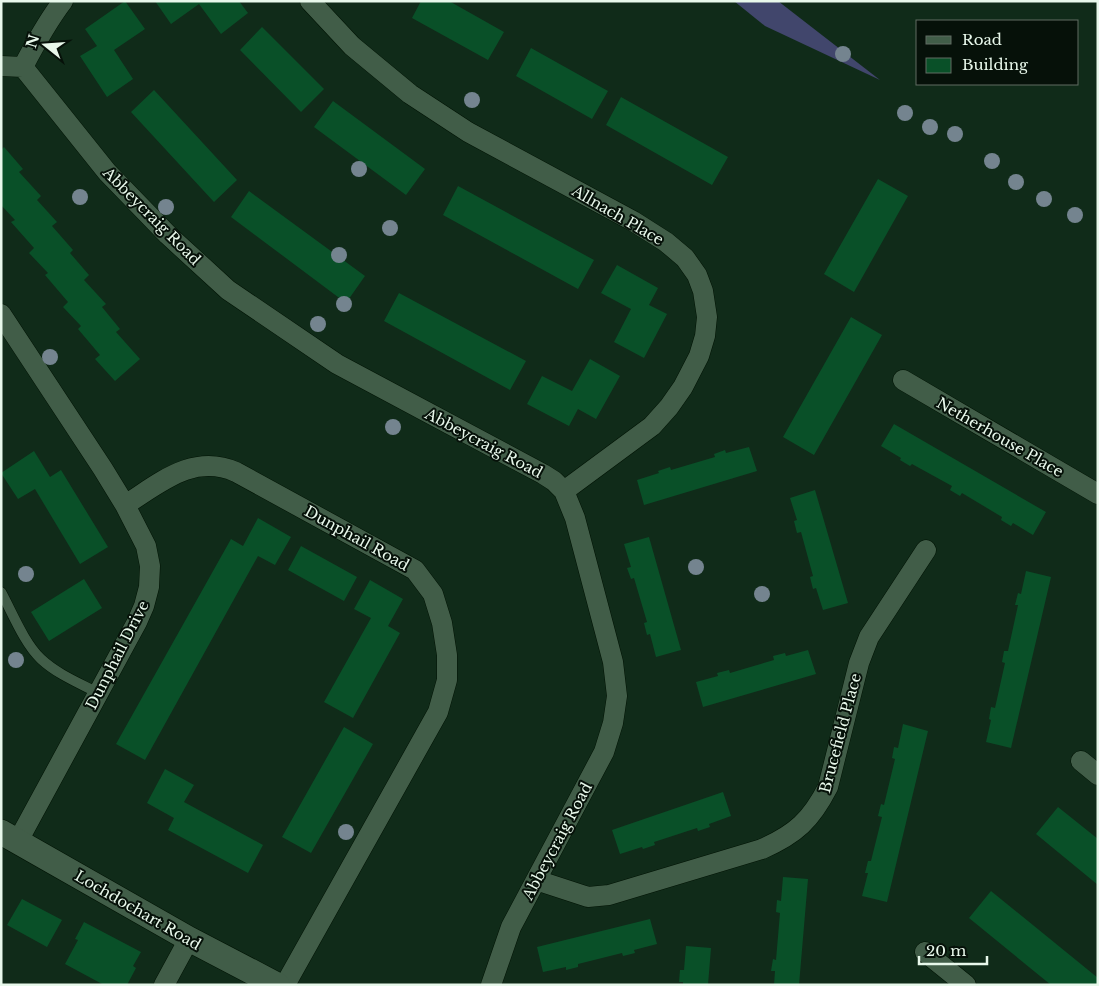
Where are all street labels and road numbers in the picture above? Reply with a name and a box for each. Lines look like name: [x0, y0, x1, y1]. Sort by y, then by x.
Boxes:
street label: Abbeycraig Road: [98, 162, 205, 269]
street label: Allnach Place: [568, 181, 667, 249]
street label: Netherhouse Place: [933, 393, 1067, 481]
street label: Abbeycraig Road: [421, 404, 546, 482]
street label: Dunphail Road: [301, 501, 413, 575]
street label: Dunphail Drive: [81, 597, 153, 713]
street label: Brucefield Place: [815, 671, 865, 795]
street label: Abbeycraig Road: [518, 779, 596, 904]
street label: Lochdochart Road: [71, 866, 205, 954]

